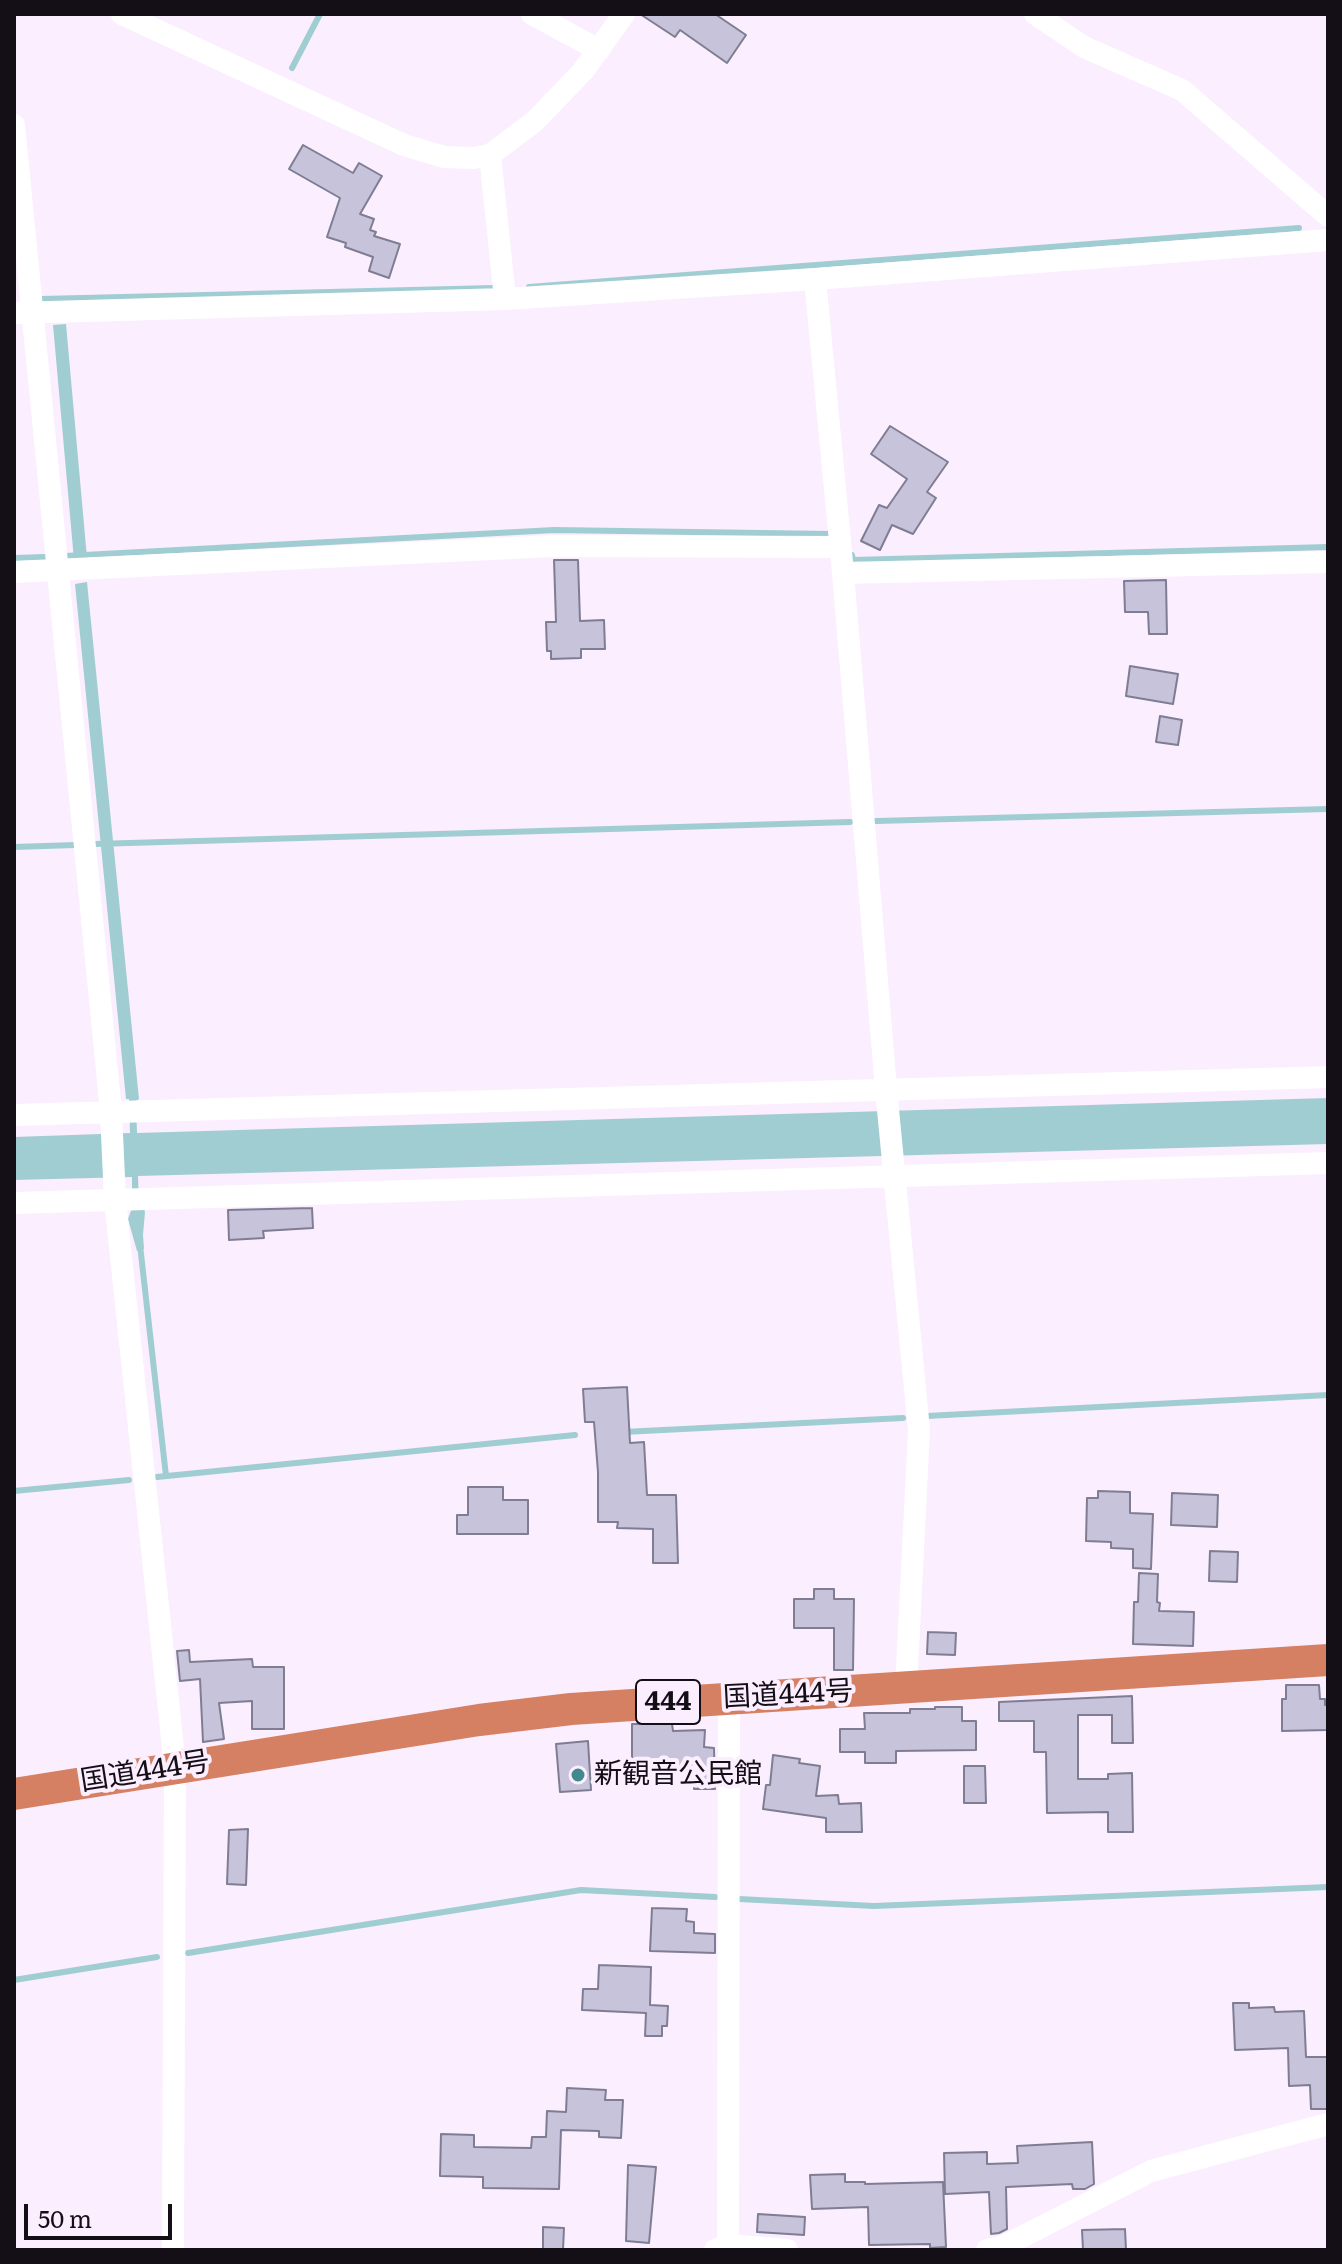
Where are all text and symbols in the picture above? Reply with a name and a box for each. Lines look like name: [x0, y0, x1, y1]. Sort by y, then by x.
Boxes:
street label: 国道444号: [722, 1675, 854, 1715]
road number: 444: [636, 1680, 700, 1724]
street label: 国道444号: [78, 1745, 212, 1799]
place label: 新観音公民館: [594, 1758, 762, 1792]
marker: 新観音公民館: [569, 1766, 587, 1784]
scale bar: [28, 2188, 176, 2238]
text: 50 m: [38, 2200, 92, 2235]

